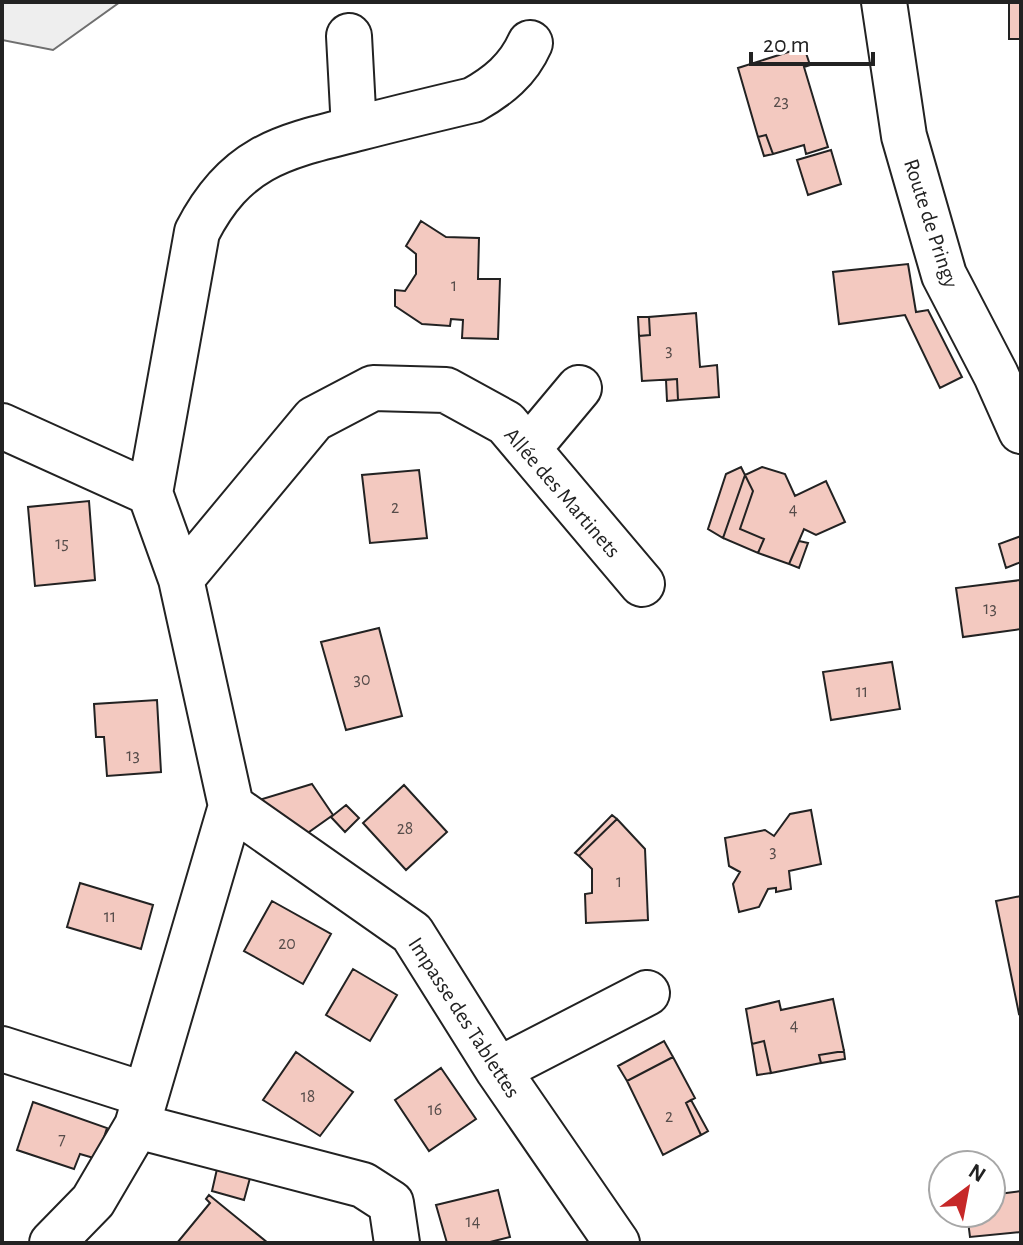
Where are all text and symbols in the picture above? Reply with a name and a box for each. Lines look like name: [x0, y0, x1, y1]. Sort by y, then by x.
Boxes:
scale bar: [751, 16, 873, 66]
text: 20 m: [763, 33, 810, 57]
house number: 23: [773, 93, 789, 111]
street label: Route de Pringy: [900, 156, 962, 291]
house number: 1: [451, 277, 457, 295]
house number: 3: [665, 342, 673, 360]
street label: Allée des Martinets: [500, 424, 624, 562]
house number: 2: [391, 499, 399, 517]
house number: 4: [789, 501, 798, 519]
house number: 15: [55, 535, 69, 553]
house number: 13: [983, 600, 997, 618]
house number: 30: [354, 671, 370, 689]
house number: 11: [856, 683, 868, 701]
house number: 13: [126, 747, 140, 765]
house number: 28: [397, 820, 413, 838]
house number: 3: [769, 843, 777, 861]
house number: 1: [616, 873, 622, 891]
house number: 11: [104, 908, 116, 926]
street label: Impasse des Tablettes: [404, 933, 524, 1102]
house number: 20: [278, 935, 296, 953]
house number: 4: [790, 1017, 799, 1035]
house number: 18: [301, 1088, 315, 1106]
house number: 16: [428, 1101, 442, 1119]
house number: 2: [665, 1108, 673, 1126]
house number: 7: [58, 1131, 66, 1149]
north arrow: [927, 1149, 1007, 1229]
text: N: [965, 1160, 989, 1186]
house number: 14: [466, 1213, 481, 1231]

